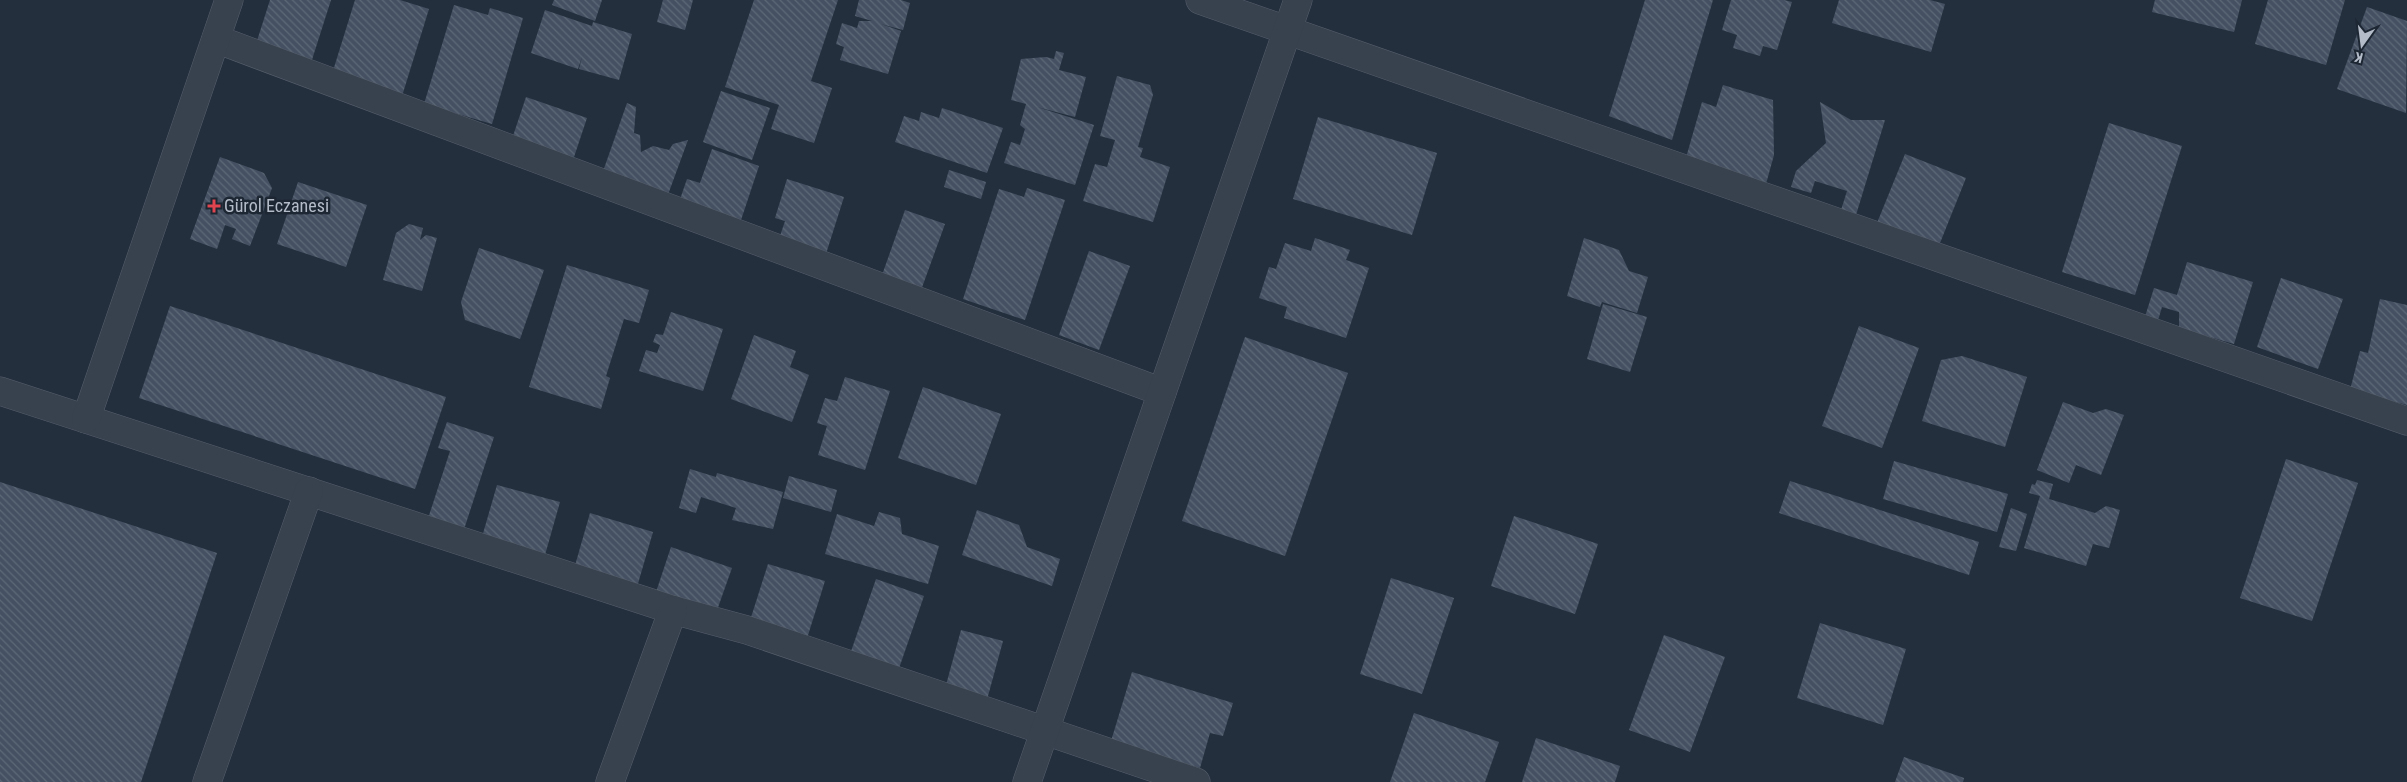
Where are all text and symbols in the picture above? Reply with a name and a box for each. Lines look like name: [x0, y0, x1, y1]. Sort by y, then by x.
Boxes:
north arrow: [2337, 20, 2387, 70]
text: K: [2353, 49, 2365, 66]
place label: Gürol Eczanesi: [224, 195, 329, 216]
marker: Gürol Eczanesi: [208, 200, 220, 212]

